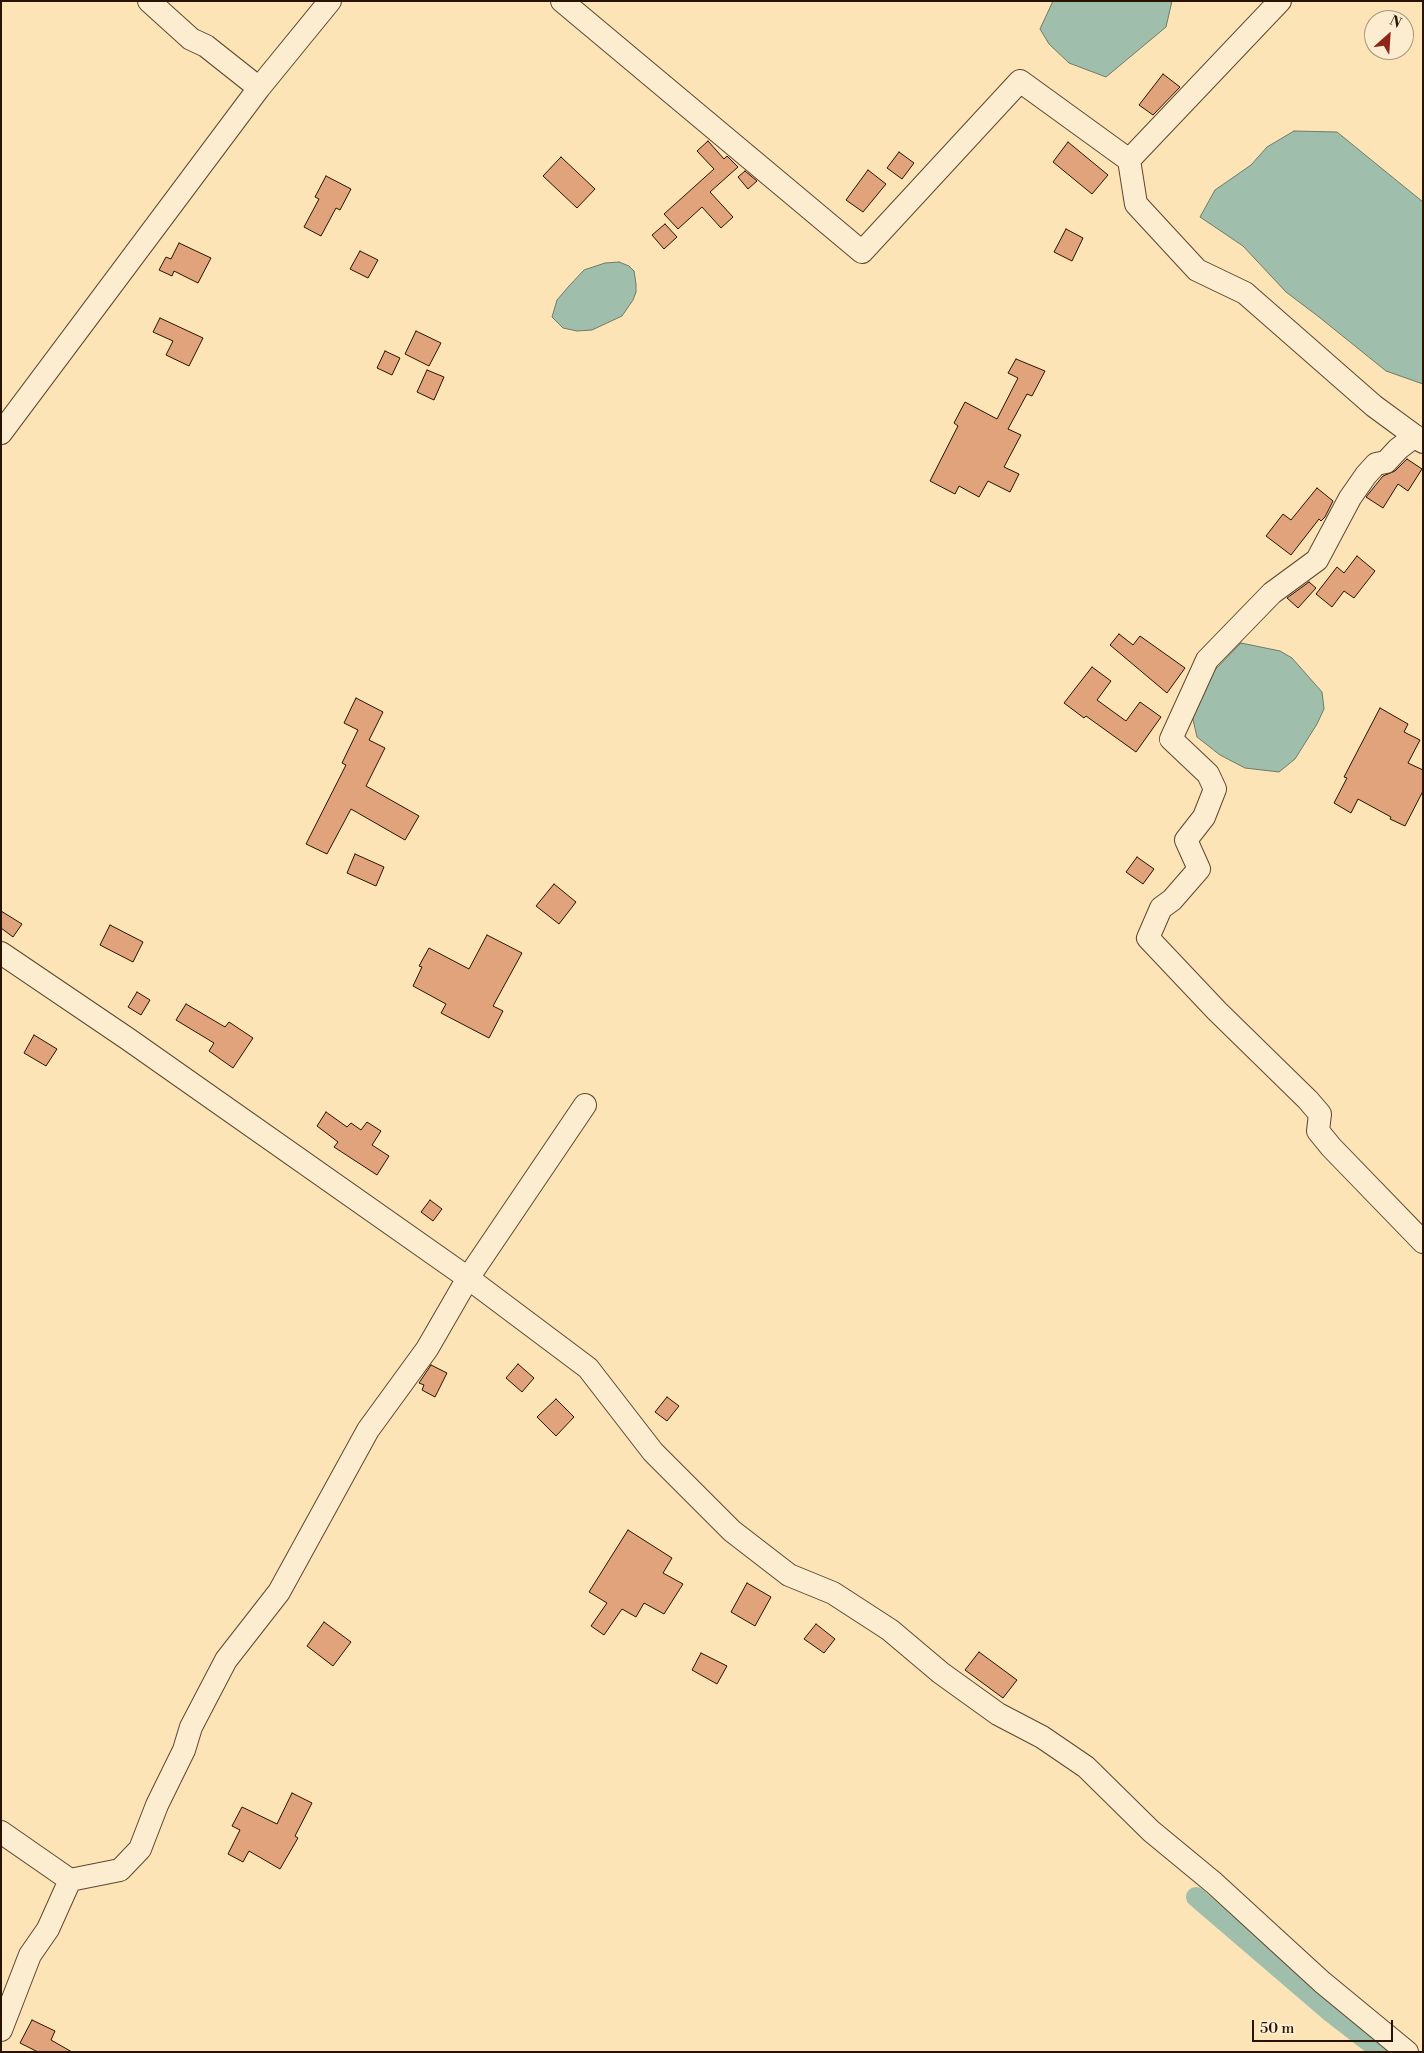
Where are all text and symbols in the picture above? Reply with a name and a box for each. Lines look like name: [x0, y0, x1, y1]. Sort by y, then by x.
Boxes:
north arrow: [1364, 10, 1414, 60]
text: N: [1386, 12, 1404, 33]
scale bar: [1254, 2010, 1395, 2042]
text: 50 m: [1260, 2019, 1294, 2038]

